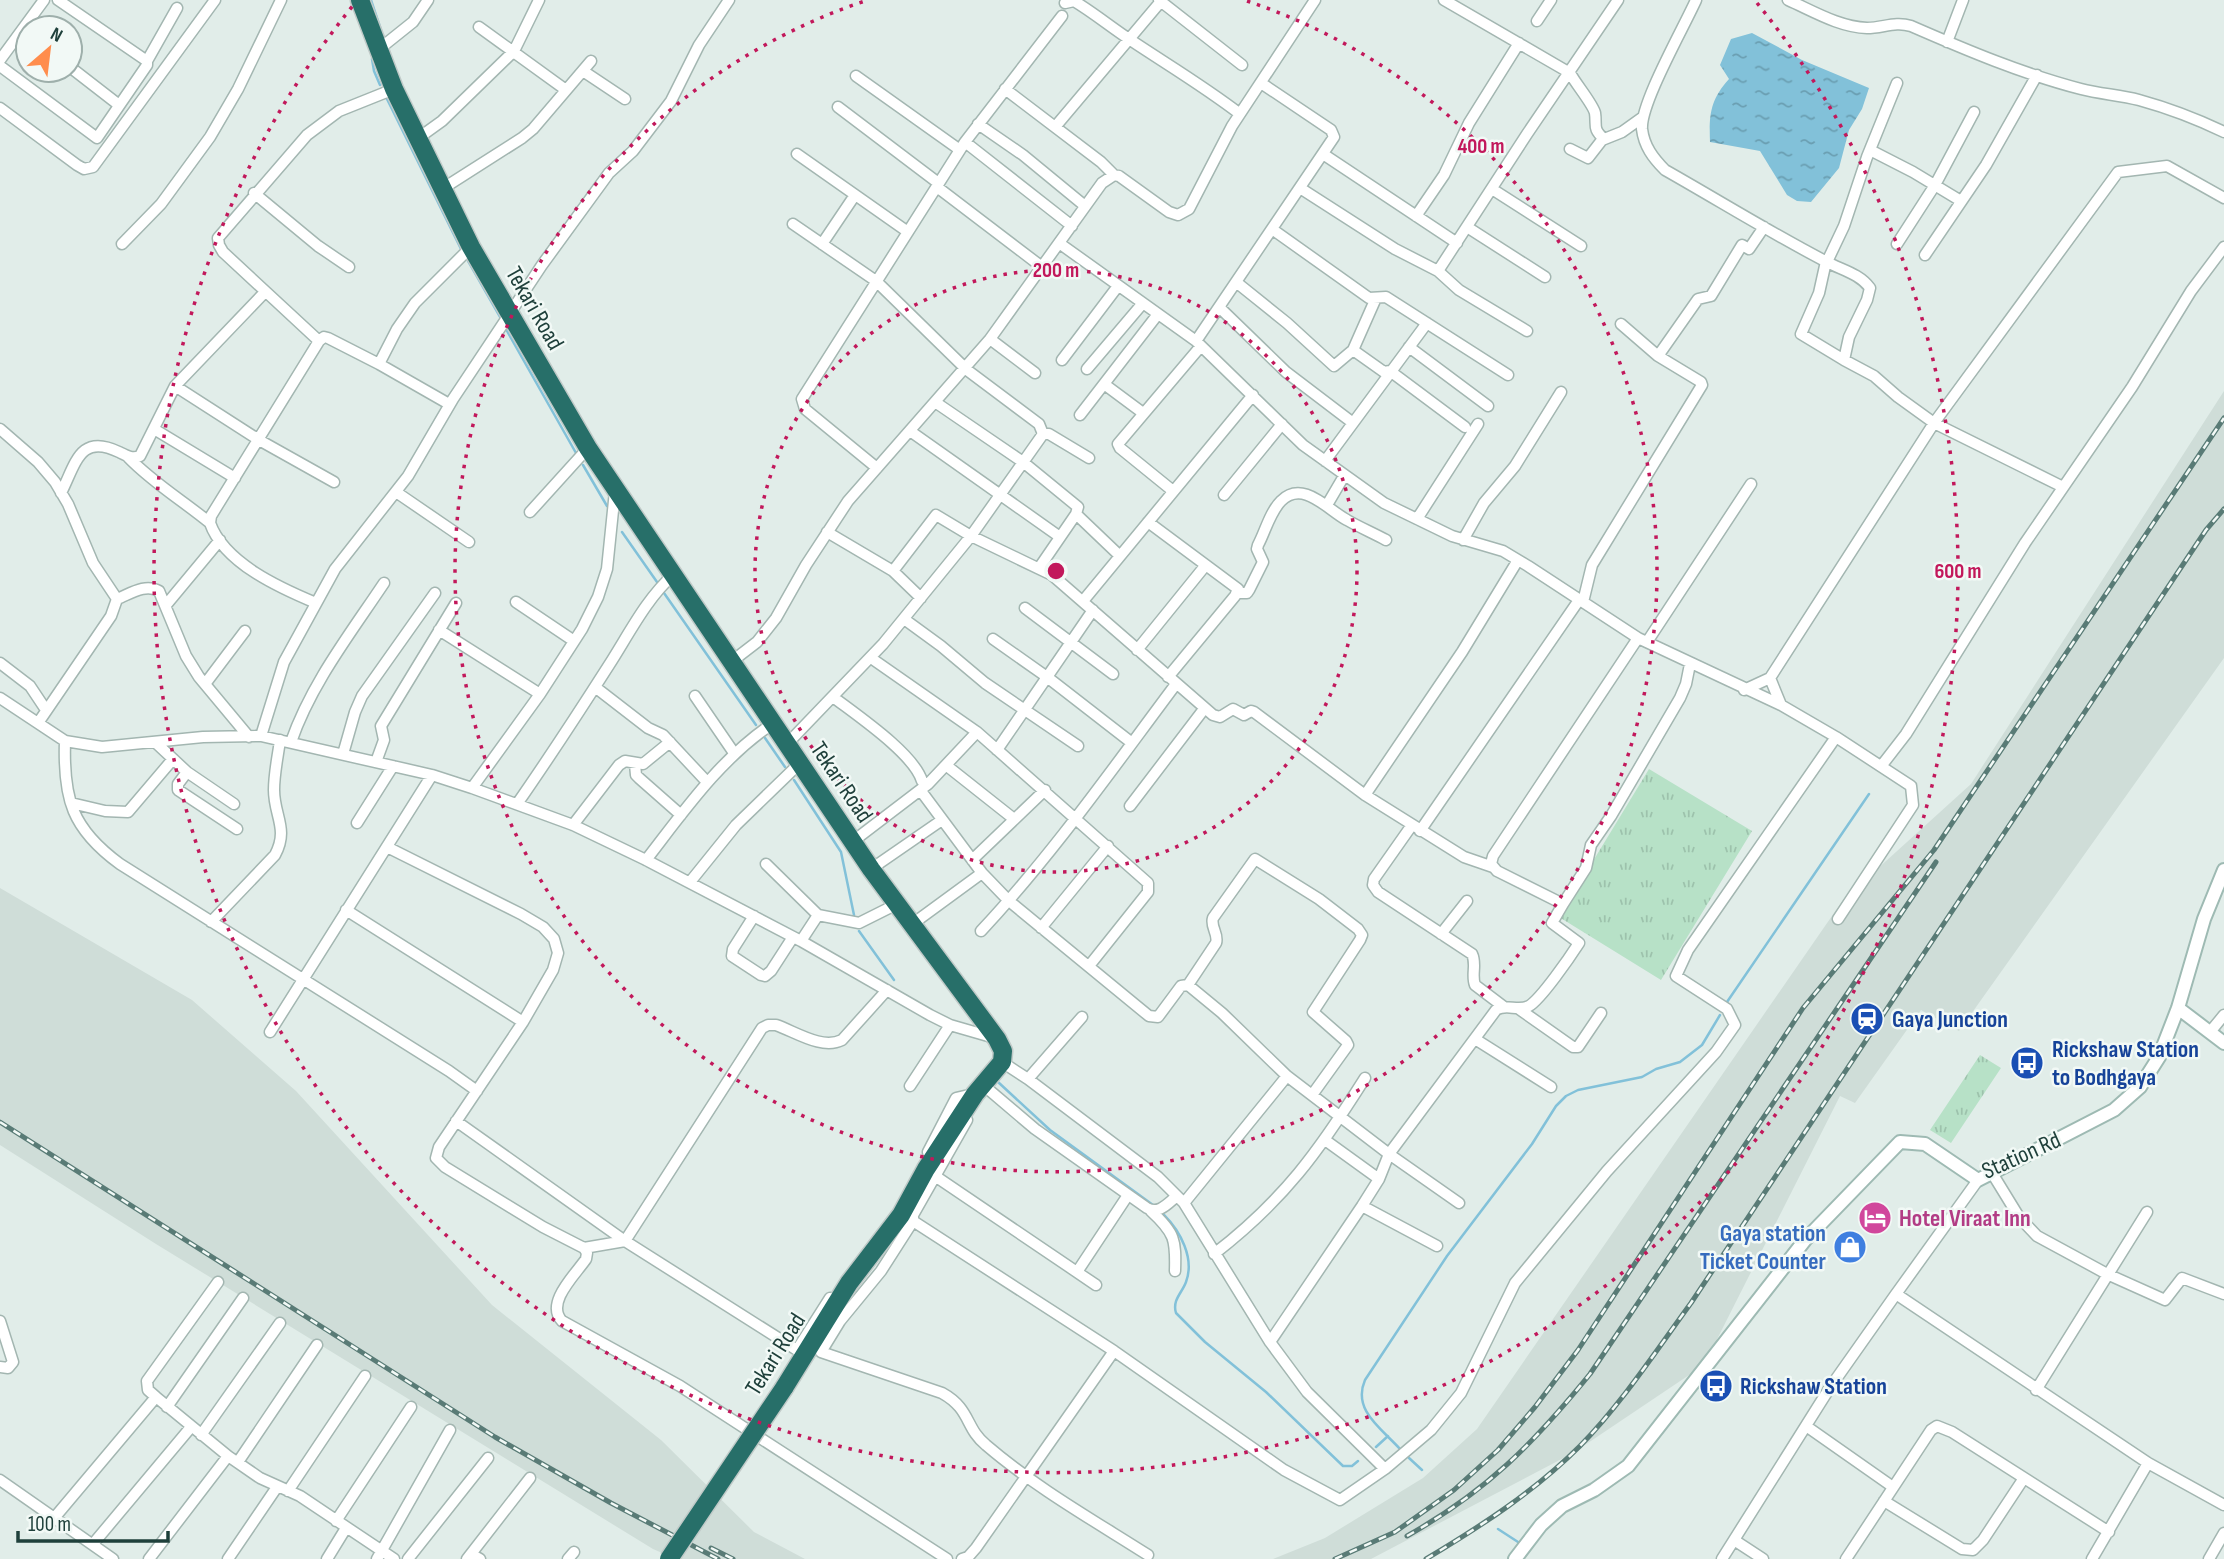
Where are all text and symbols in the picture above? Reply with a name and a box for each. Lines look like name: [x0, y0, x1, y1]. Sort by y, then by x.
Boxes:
north arrow: [14, 14, 84, 84]
text: N: [46, 23, 66, 48]
text: 400 m: [1458, 134, 1504, 159]
text: 200 m: [1033, 258, 1079, 283]
street label: Tekari Road: [499, 261, 570, 355]
centre of rings: [1044, 559, 1068, 583]
text: 600 m: [1934, 559, 1982, 584]
street label: Tekari Road: [804, 736, 879, 828]
station icon: Gaya Junction: [1848, 1000, 1886, 1038]
place label: Gaya Junction: [1892, 1005, 2008, 1034]
place label: Rickshaw Station to Bodhgaya: [2052, 1035, 2199, 1092]
bus stop icon: Rickshaw Station to Bodhgaya: [2008, 1044, 2046, 1082]
street label: Station Rd: [1977, 1125, 2065, 1186]
hotel icon: Hotel Viraat Inn: [1856, 1199, 1894, 1237]
place label: Hotel Viraat Inn: [1899, 1204, 2031, 1233]
place label: Gaya station Ticket Counter: [1700, 1219, 1827, 1276]
shop icon: Gaya station Ticket Counter: [1831, 1228, 1869, 1266]
street label: Tekari Road: [739, 1308, 812, 1401]
bus stop icon: Rickshaw Station: [1697, 1367, 1735, 1405]
place label: Rickshaw Station: [1740, 1372, 1887, 1401]
scale bar: [18, 1500, 168, 1544]
text: 100 m: [28, 1512, 71, 1537]

